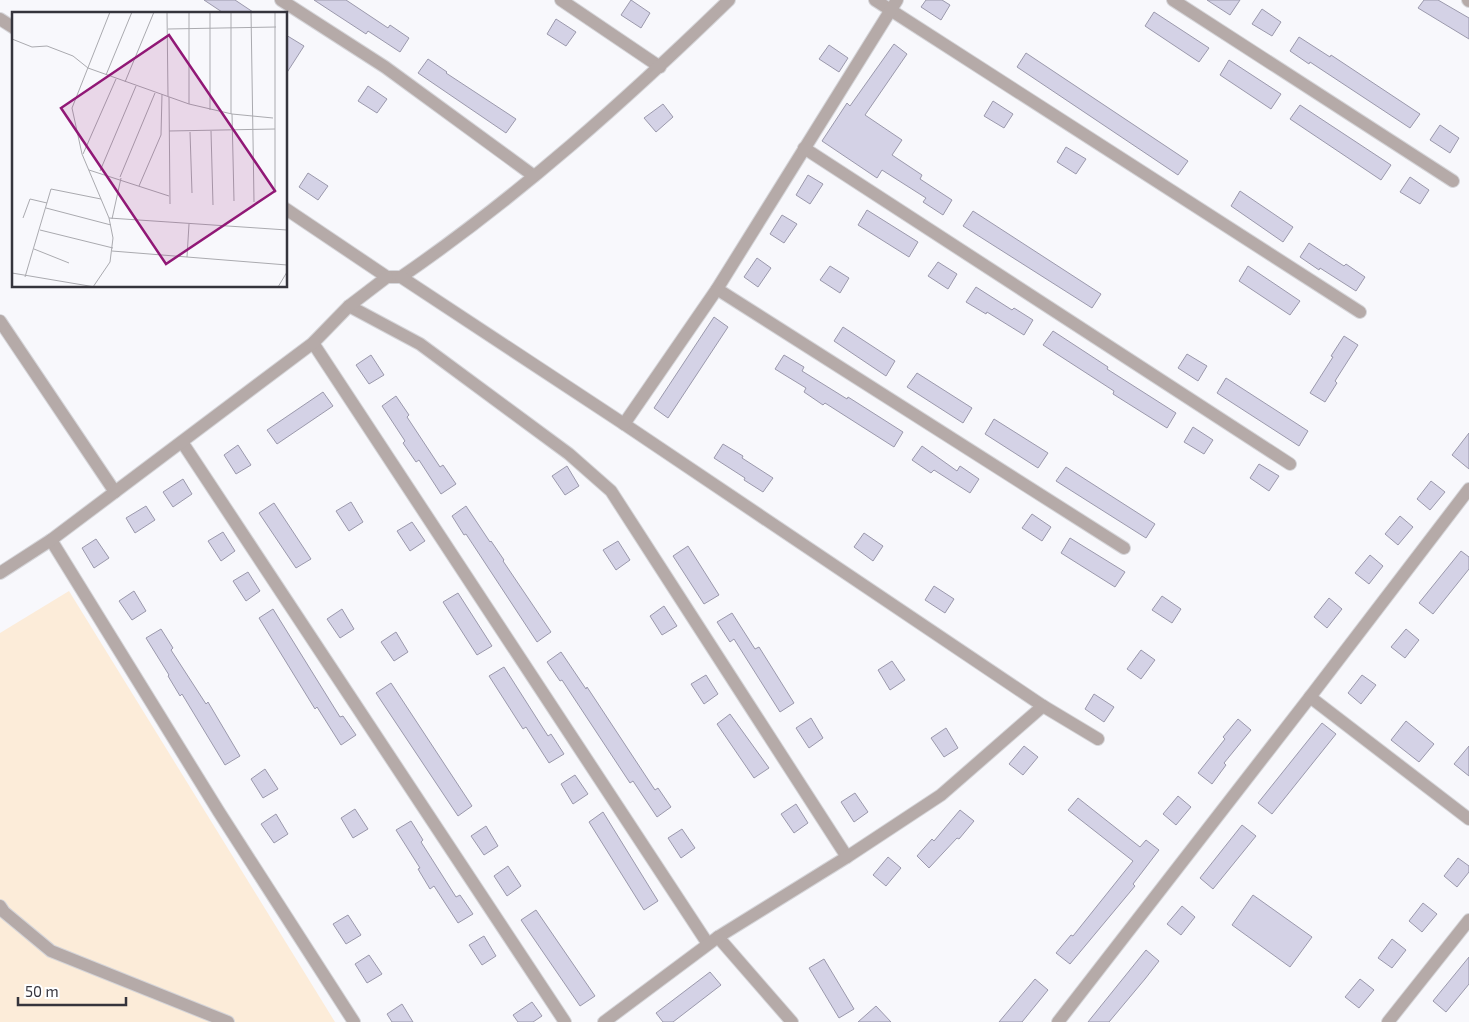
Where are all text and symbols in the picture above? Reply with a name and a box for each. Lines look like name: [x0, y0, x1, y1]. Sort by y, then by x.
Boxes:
inset map: [12, 12, 288, 288]
scale bar: [18, 974, 125, 1006]
text: 50 m: [25, 982, 59, 1000]

